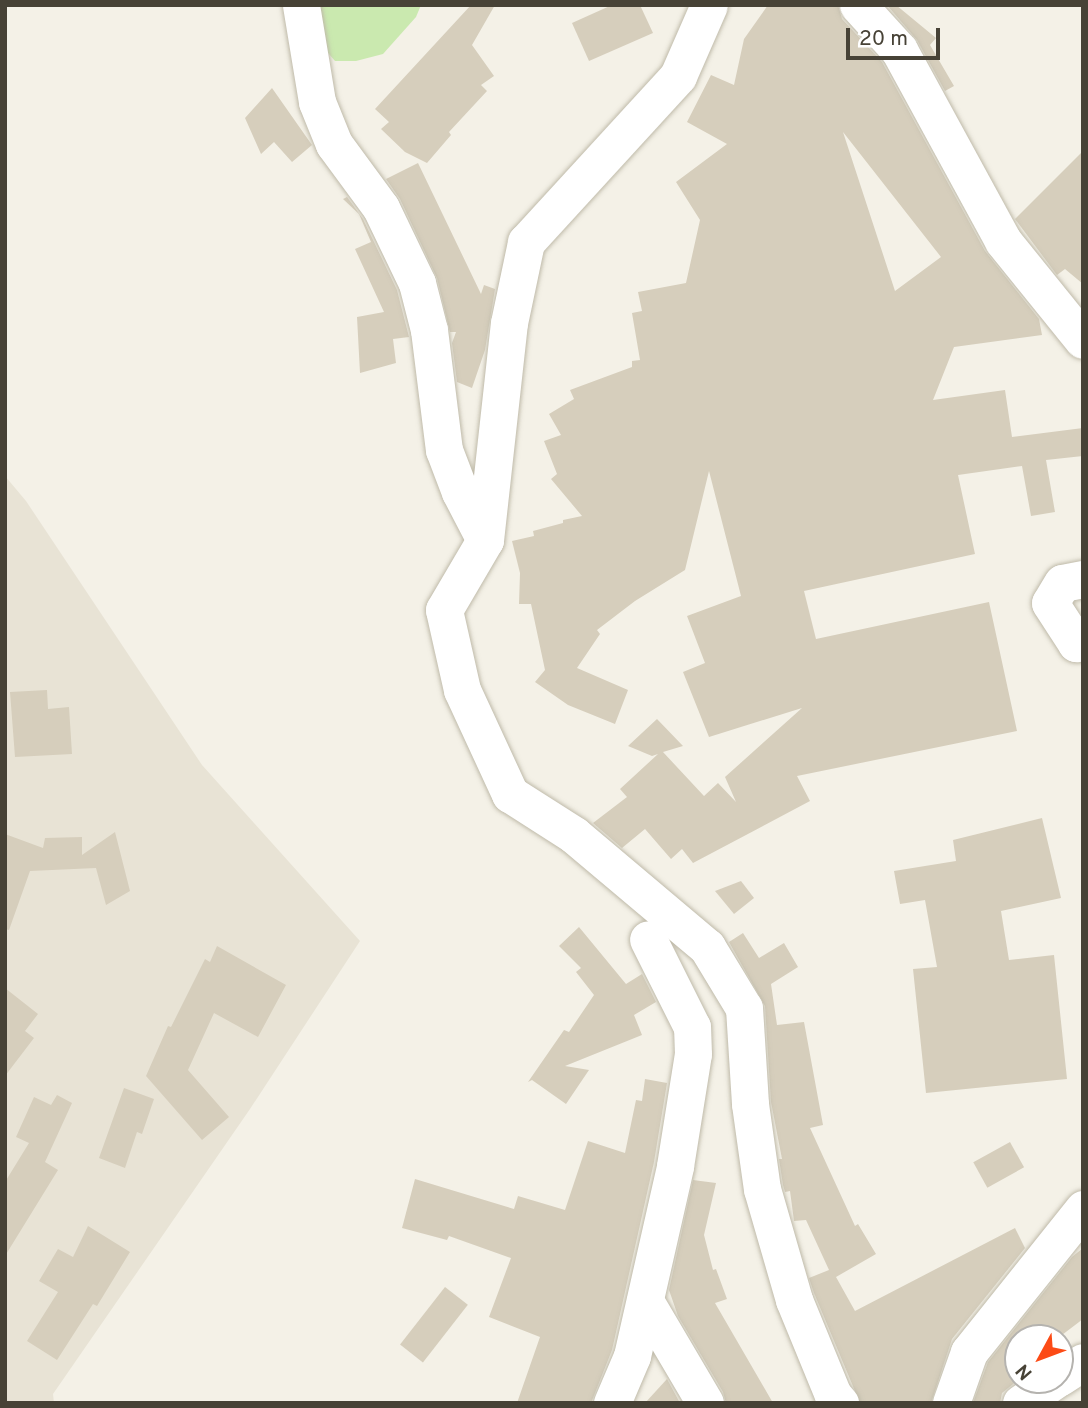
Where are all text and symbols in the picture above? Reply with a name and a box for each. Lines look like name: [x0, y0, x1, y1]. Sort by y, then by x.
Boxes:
scale bar: [850, 14, 944, 58]
text: 20 m: [859, 26, 908, 53]
north arrow: [1004, 1324, 1074, 1394]
text: N: [1011, 1358, 1038, 1384]

